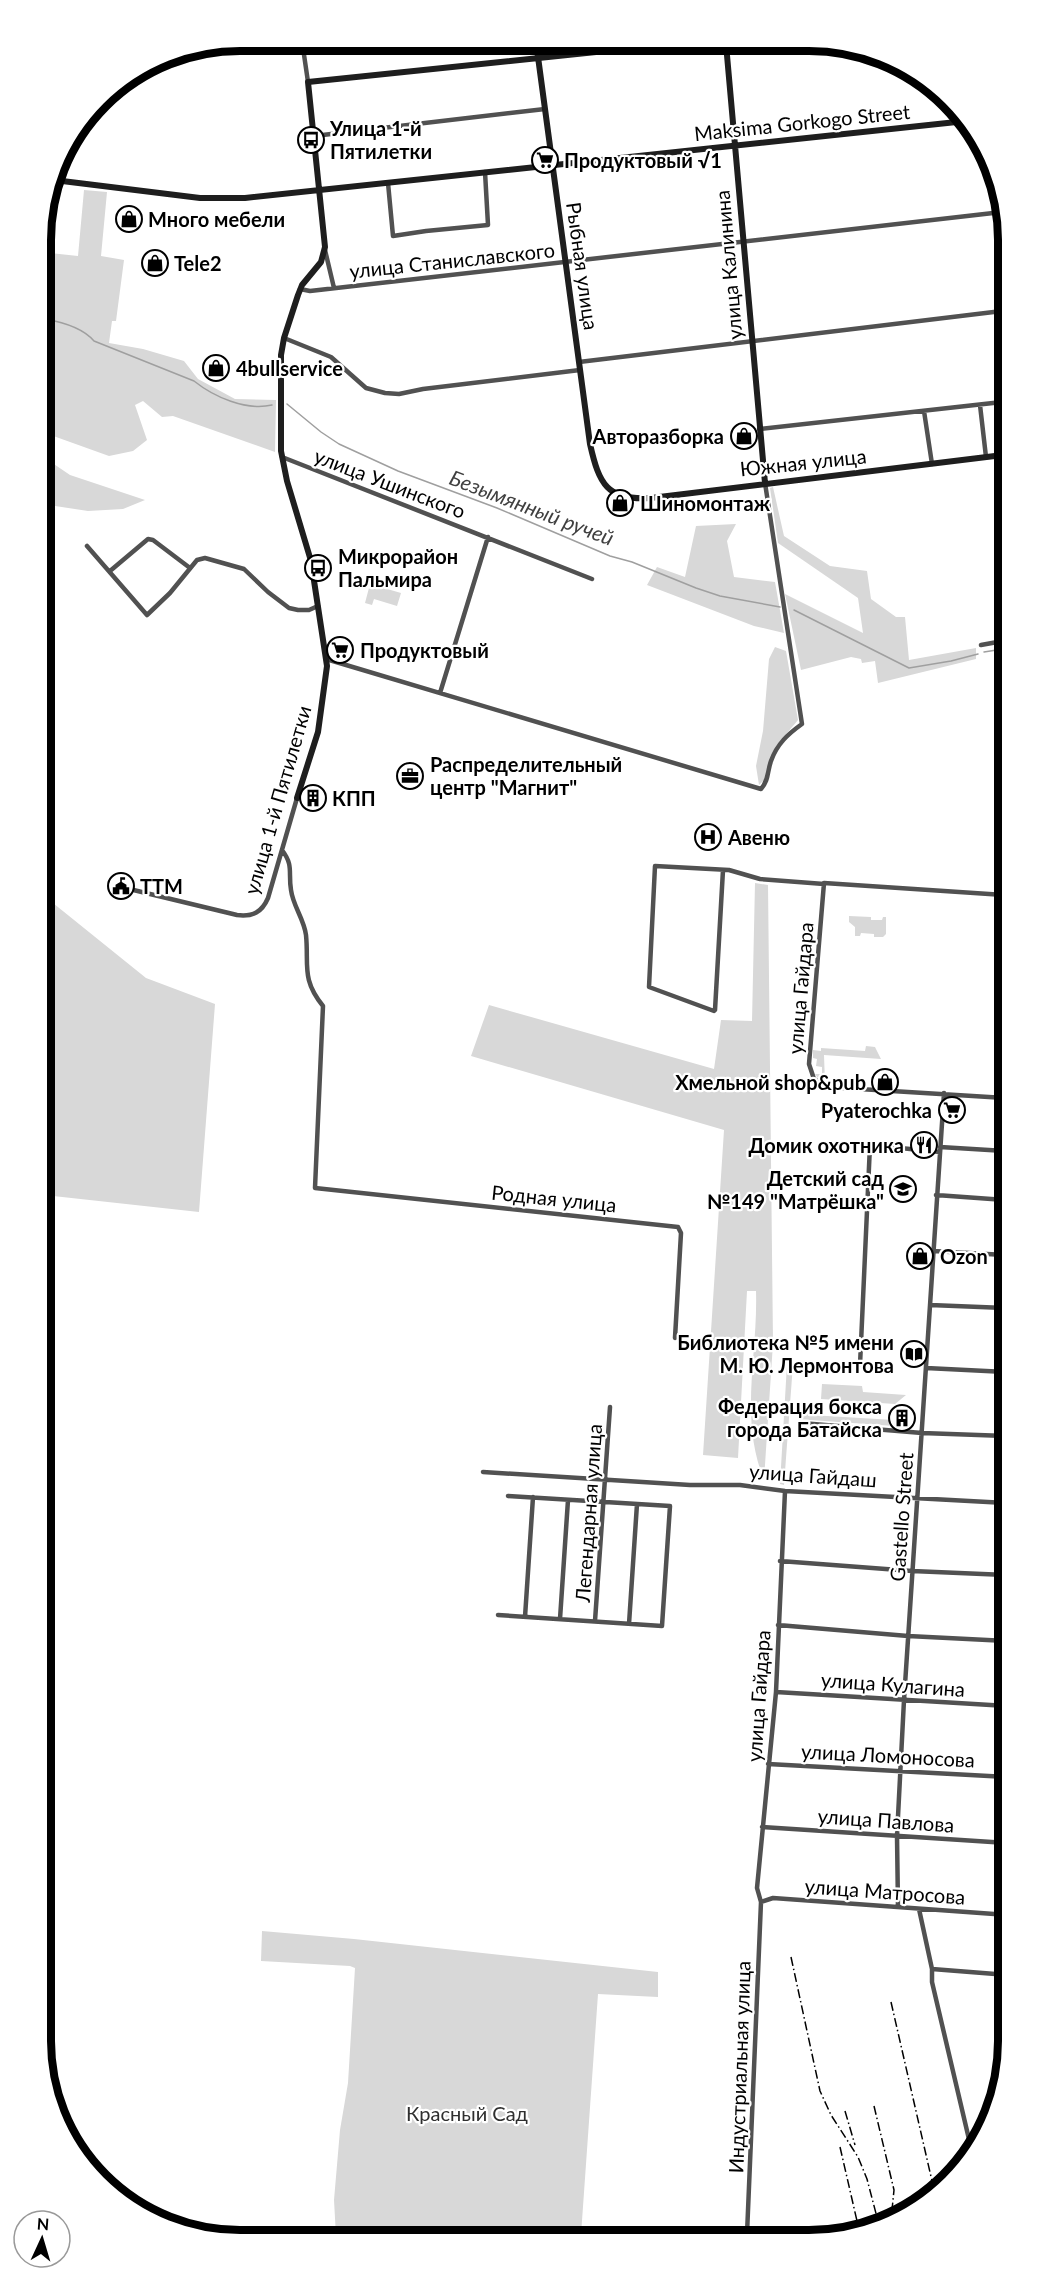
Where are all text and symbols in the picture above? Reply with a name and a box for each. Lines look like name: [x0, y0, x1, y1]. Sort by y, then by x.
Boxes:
street label: Maksima Gorkogo Street: [693, 99, 911, 145]
place label: Улица 1-й Пятилетки: [329, 116, 432, 163]
bus stop icon: Улица 1-й Пятилетки: [296, 125, 326, 155]
supermarket icon: Продуктовый √1: [530, 145, 560, 175]
place label: Продуктовый √1: [564, 148, 722, 172]
street label: улица Калинина: [710, 189, 746, 341]
street label: Рыбная улица: [562, 201, 604, 331]
shop icon: Много мебели: [114, 204, 144, 234]
place label: Много мебели: [148, 207, 285, 231]
street label: улица Станиславского: [348, 237, 556, 283]
shop icon: Tele2: [140, 248, 170, 278]
place label: Tele2: [174, 251, 222, 275]
shop icon: 4bullservice: [201, 353, 231, 383]
place label: 4bullservice: [236, 356, 343, 380]
shop icon: Авторазборка: [729, 421, 759, 451]
place label: Авторазборка: [592, 424, 724, 448]
street label: улица Ушинского: [311, 443, 469, 523]
street label: Южная улица: [739, 443, 867, 481]
water label: Безымянный ручей: [446, 464, 618, 550]
shop icon: Шиномонтаж: [605, 488, 635, 518]
place label: Шиномонтаж: [640, 491, 771, 515]
place label: Микрорайон Пальмира: [338, 544, 458, 591]
bus stop icon: Микрорайон Пальмира: [303, 553, 333, 583]
supermarket icon: Продуктовый: [325, 635, 355, 665]
place label: Продуктовый: [360, 638, 489, 662]
street label: улица 1-й Пятилетки: [239, 703, 315, 897]
place label: Распределительный центр "Магнит": [430, 752, 622, 799]
office icon: Распределительный центр "Магнит": [395, 761, 425, 791]
building icon: КПП: [298, 783, 328, 813]
place label: КПП: [332, 786, 376, 810]
hospital icon: Авеню: [693, 822, 723, 852]
place label: Авеню: [727, 825, 790, 849]
public building icon: ТТМ: [106, 871, 136, 901]
place label: ТТМ: [140, 874, 183, 898]
street label: улица Гайдара: [782, 921, 818, 1055]
shop icon: Хмельной shop&pub: [870, 1067, 900, 1097]
place label: Хмельной shop&pub: [675, 1070, 866, 1094]
supermarket icon: Pyaterochka: [937, 1095, 967, 1125]
place label: Pyaterochka: [821, 1098, 932, 1122]
restaurant icon: Домик охотника: [909, 1130, 939, 1160]
place label: Домик охотника: [749, 1133, 904, 1157]
place label: Детский сад №149 "Матрёшка": [707, 1166, 884, 1213]
school or university icon: Детский сад №149 "Матрёшка": [888, 1174, 918, 1204]
street label: Родная улица: [490, 1180, 618, 1216]
shop icon: Ozon: [905, 1241, 935, 1271]
place label: Ozon: [940, 1244, 988, 1268]
place label: Библиотека №5 имени М. Ю. Лермонтова: [677, 1330, 894, 1377]
library icon: Библиотека №5 имени М. Ю. Лермонтова: [899, 1339, 929, 1369]
place label: Федерация бокса города Батайска: [718, 1394, 882, 1441]
building icon: Федерация бокса города Батайска: [887, 1403, 917, 1433]
street label: Легендарная улица: [570, 1423, 606, 1604]
street label: Gastello Street: [885, 1452, 917, 1582]
street label: улица Гайдаш: [748, 1459, 878, 1491]
street label: улица Гайдара: [741, 1629, 775, 1763]
street label: улица Кулагина: [820, 1667, 966, 1701]
street label: улица Ломоносова: [801, 1738, 975, 1772]
street label: улица Павлова: [817, 1803, 955, 1837]
street label: улица Матросова: [804, 1873, 966, 1909]
street label: Индустриальная улица: [723, 1960, 755, 2174]
park label: Красный Сад: [406, 2101, 528, 2125]
north arrow: [12, 2209, 72, 2269]
text: N: [36, 2214, 50, 2233]

